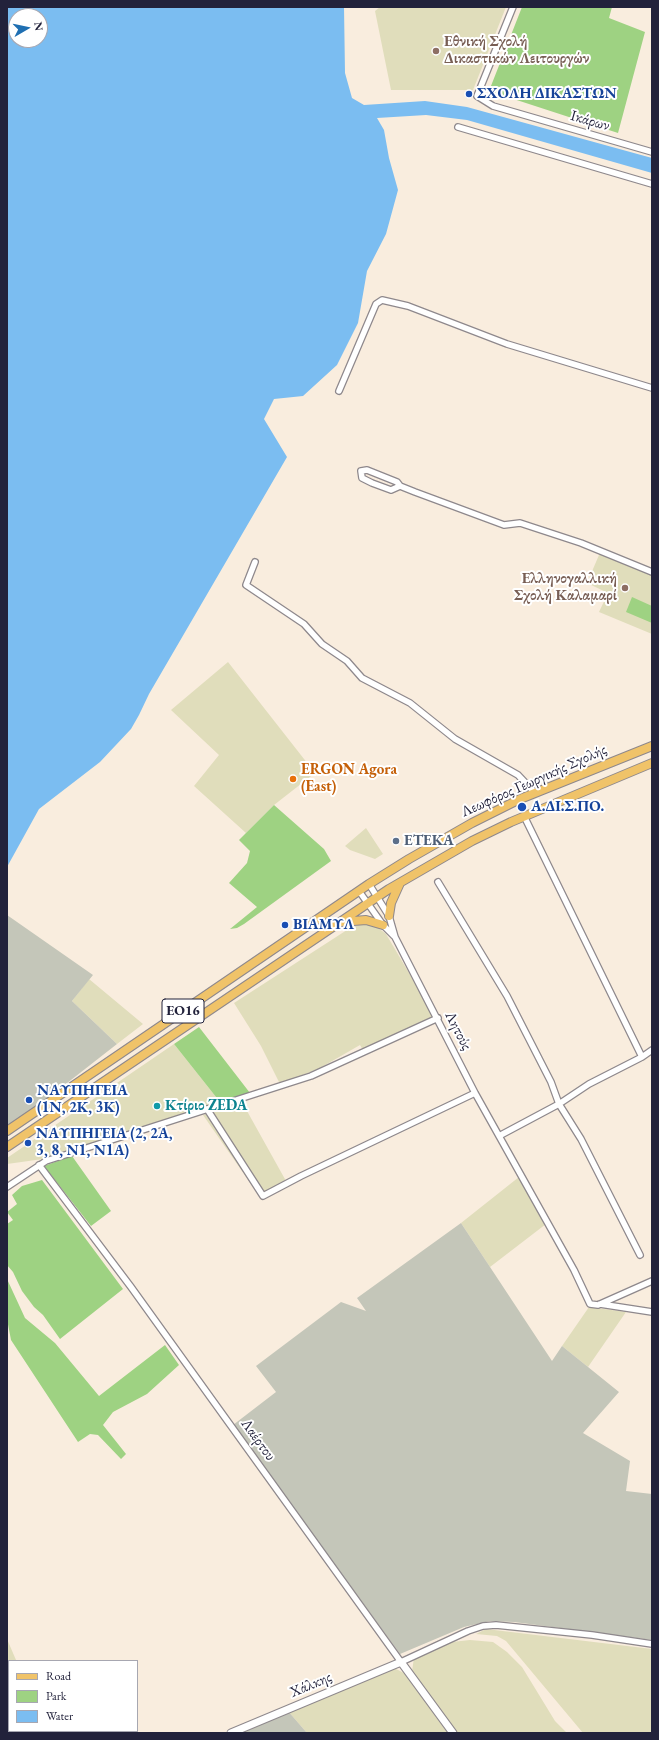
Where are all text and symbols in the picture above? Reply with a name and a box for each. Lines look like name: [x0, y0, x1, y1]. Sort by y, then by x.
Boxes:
north arrow: [8, 8, 48, 48]
text: N: [31, 21, 46, 32]
place label: Εθνική Σχολή Δικαστικών Λειτουργών: [444, 33, 589, 68]
marker: Εθνική Σχολή Δικαστικών Λειτουργών: [431, 46, 441, 56]
place label: ΣΧΟΛΗ ΔΙΚΑΣΤΩΝ: [477, 85, 617, 103]
marker: ΣΧΟΛΗ ΔΙΚΑΣΤΩΝ: [464, 89, 474, 99]
street label: Ικάρων: [568, 107, 612, 135]
place label: Ελληνογαλλική Σχολή Καλαμαρί: [514, 570, 617, 605]
marker: Ελληνογαλλική Σχολή Καλαμαρί: [620, 583, 630, 593]
street label: Λεωφόρος Γεωργικής Σχολής: [458, 741, 610, 821]
place label: ERGON Agora (East): [301, 761, 397, 796]
marker: ERGON Agora (East): [288, 774, 298, 784]
place label: Α.ΔΙ.Σ.ΠΟ.: [531, 798, 604, 816]
marker: Α.ΔΙ.Σ.ΠΟ.: [516, 801, 528, 813]
place label: ΕΤΕΚΑ: [404, 832, 454, 850]
marker: ΕΤΕΚΑ: [391, 836, 401, 846]
place label: ΒΙΑΜΥΛ: [293, 916, 354, 934]
marker: ΒΙΑΜΥΛ: [280, 920, 290, 930]
road number: ΕΟ16: [162, 999, 204, 1023]
street label: Λητούς: [441, 1009, 475, 1053]
place label: ΝΑΥΠΗΓΕΙΑ (1Ν, 2Κ, 3Κ): [37, 1082, 128, 1117]
marker: ΝΑΥΠΗΓΕΙΑ (1Ν, 2Κ, 3Κ): [24, 1095, 34, 1105]
place label: Κτίριο ZEDA: [165, 1097, 247, 1115]
marker: Κτίριο ZEDA: [152, 1101, 162, 1111]
place label: ΝΑΥΠΗΓΕΙΑ (2, 2Α, 3, 8, Ν1, Ν1Α): [36, 1125, 172, 1160]
marker: ΝΑΥΠΗΓΕΙΑ (2, 2Α, 3, 8, Ν1, Ν1Α): [23, 1138, 33, 1148]
street label: Λαέρτου: [237, 1416, 279, 1464]
legend: [8, 1660, 138, 1732]
text: Road: [46, 1668, 71, 1684]
street label: Χάλκης: [287, 1668, 335, 1702]
text: Park: [46, 1688, 66, 1704]
text: Water: [46, 1708, 73, 1724]

